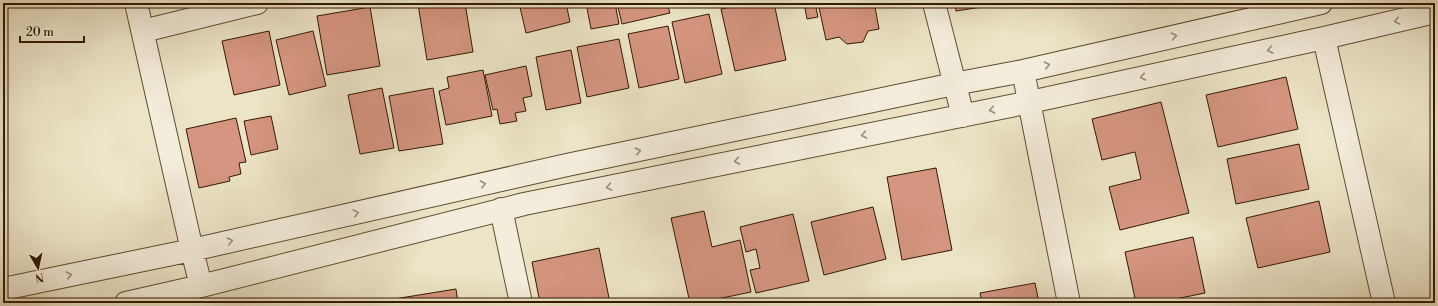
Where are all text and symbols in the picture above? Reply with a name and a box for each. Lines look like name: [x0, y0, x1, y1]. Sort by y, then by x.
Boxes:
one-way arrow: [1394, 16, 1400, 24]
scale bar: [20, 18, 84, 44]
text: 20 m: [26, 25, 54, 40]
one-way arrow: [1171, 33, 1177, 41]
one-way arrow: [1267, 45, 1273, 53]
one-way arrow: [1044, 62, 1050, 70]
one-way arrow: [1140, 73, 1146, 81]
one-way arrow: [989, 105, 995, 113]
one-way arrow: [861, 131, 867, 139]
one-way arrow: [635, 147, 641, 155]
one-way arrow: [734, 156, 740, 165]
one-way arrow: [480, 181, 486, 189]
one-way arrow: [606, 182, 612, 190]
one-way arrow: [353, 209, 360, 217]
one-way arrow: [226, 238, 233, 246]
north arrow: [18, 248, 58, 288]
text: N: [34, 269, 45, 285]
one-way arrow: [65, 272, 72, 280]

